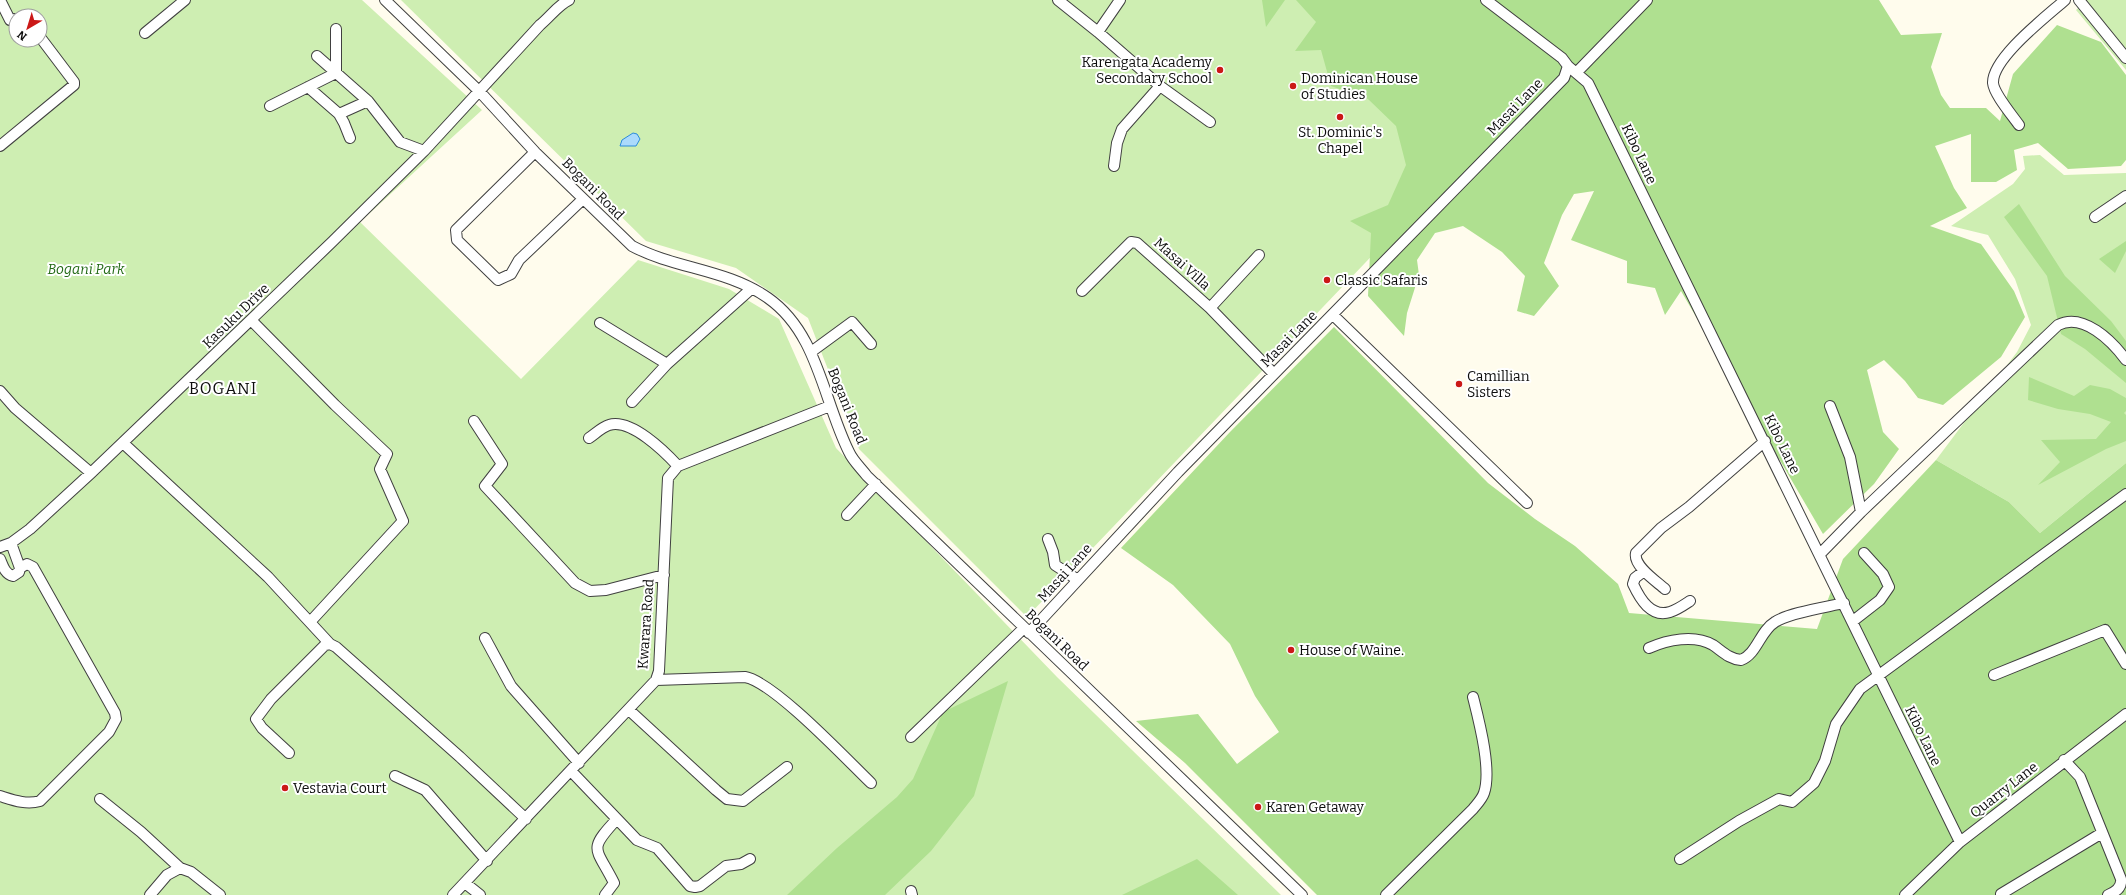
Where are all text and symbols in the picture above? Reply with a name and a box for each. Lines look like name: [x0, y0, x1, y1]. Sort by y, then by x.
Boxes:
north arrow: [8, 8, 48, 48]
text: N: [14, 27, 30, 43]
place label: Karengata Academy Secondary School: [1081, 54, 1213, 87]
marker: Karengata Academy Secondary School: [1215, 65, 1225, 75]
place label: Dominican House of Studies: [1301, 70, 1418, 103]
street label: Masai Lane: [1484, 75, 1546, 139]
marker: Dominican House of Studies: [1288, 81, 1298, 91]
marker: St. Dominic's Chapel: [1335, 112, 1345, 122]
street label: Kibo Lane: [1618, 121, 1660, 187]
place label: St. Dominic's Chapel: [1298, 124, 1382, 157]
street label: Bogani Road: [558, 154, 628, 224]
street label: Masai Villa: [1150, 234, 1214, 294]
park label: Bogani Park: [47, 261, 125, 278]
place label: Classic Safaris: [1335, 272, 1428, 289]
marker: Classic Safaris: [1322, 275, 1332, 285]
street label: Kasuku Drive: [199, 280, 273, 352]
street label: Masai Lane: [1257, 307, 1321, 371]
street label: Bogani Road: [824, 365, 870, 447]
place label: Camillian Sisters: [1467, 368, 1530, 401]
district label: BOGANI: [189, 379, 257, 398]
marker: Camillian Sisters: [1454, 379, 1464, 389]
street label: Kibo Lane: [1760, 411, 1804, 477]
street label: Masai Lane: [1034, 540, 1096, 606]
street label: Kwarara Road: [634, 578, 658, 670]
street label: Bogani Road: [1022, 606, 1092, 674]
place label: House of Waine.: [1299, 642, 1404, 659]
marker: House of Waine.: [1286, 645, 1296, 655]
street label: Kibo Lane: [1901, 703, 1945, 769]
street label: Quarry Lane: [1967, 758, 2041, 822]
place label: Vestavia Court: [293, 780, 387, 797]
marker: Vestavia Court: [280, 783, 290, 793]
place label: Karen Getaway: [1266, 799, 1364, 816]
marker: Karen Getaway: [1253, 802, 1263, 812]

